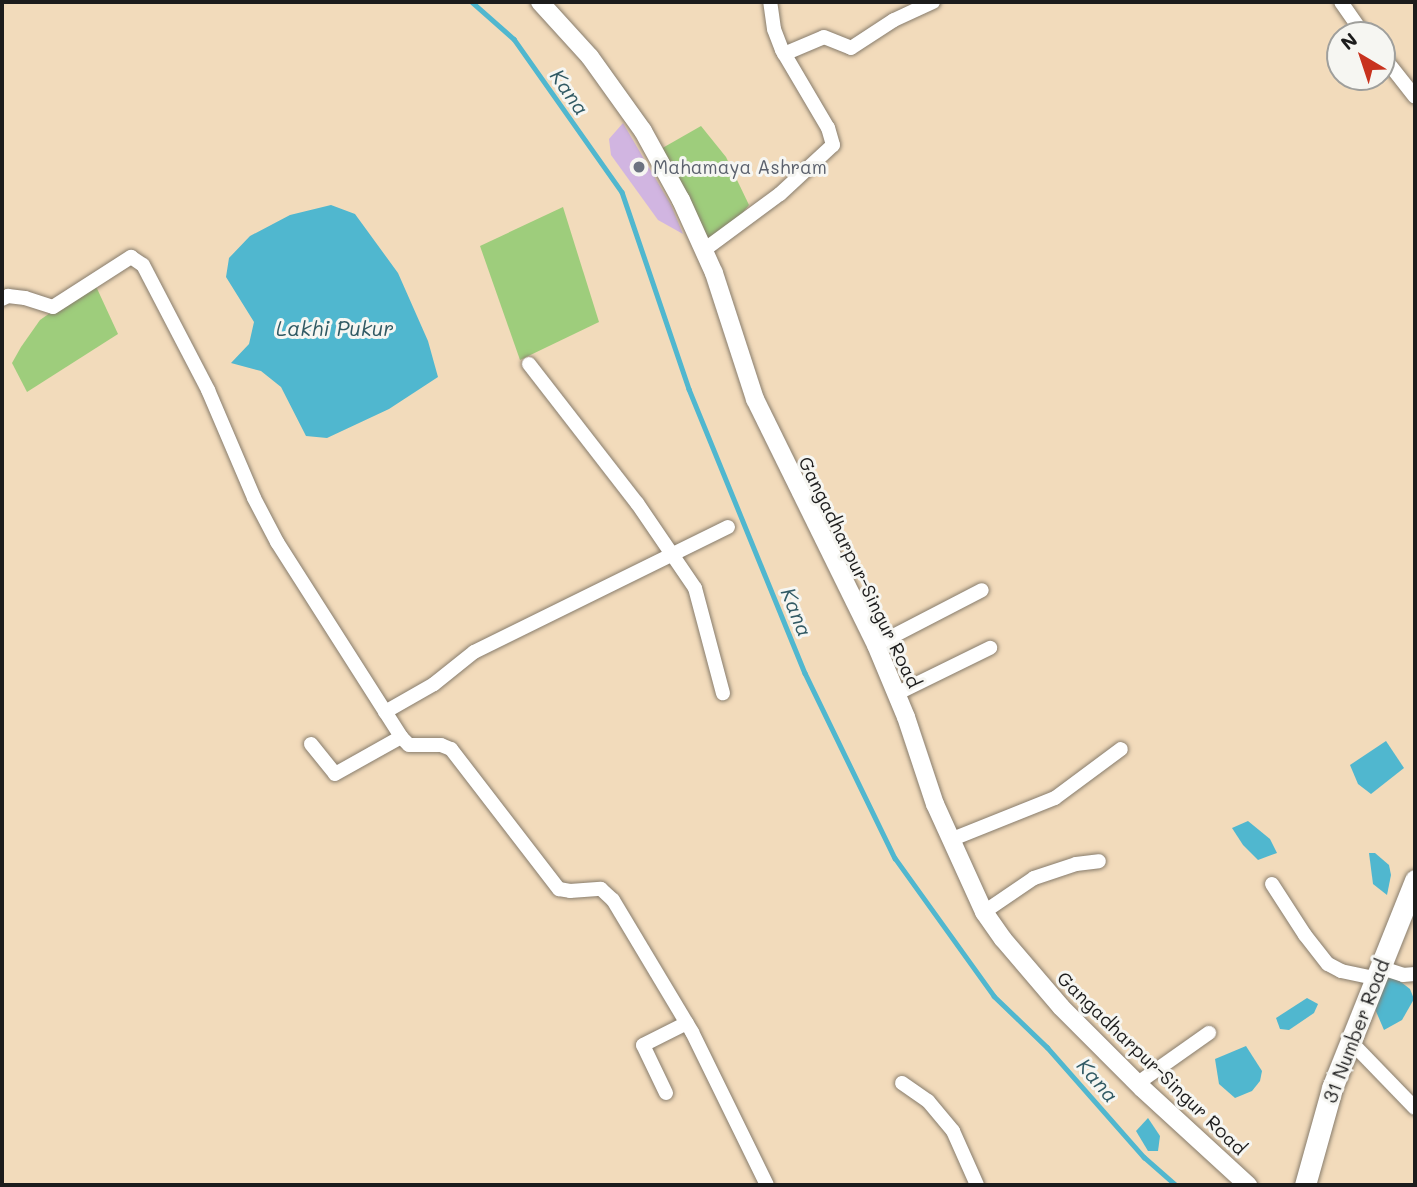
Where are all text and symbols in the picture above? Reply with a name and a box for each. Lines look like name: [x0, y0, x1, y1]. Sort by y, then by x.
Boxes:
north arrow: [1326, 21, 1396, 91]
text: N: [1335, 27, 1362, 55]
water label: Kana: [545, 64, 595, 120]
place label: Mahamaya Ashram: [653, 156, 827, 178]
marker: Mahamaya Ashram: [631, 159, 647, 175]
water label: Lakhi Pukur: [276, 315, 394, 341]
street label: Gangadharpur-Singur Road: [794, 453, 926, 691]
water label: Kana: [776, 584, 818, 640]
street label: 31 Number Road: [1318, 956, 1394, 1106]
street label: Gangadharpur-Singur Road: [1053, 966, 1251, 1160]
water label: Kana: [1072, 1053, 1124, 1107]

